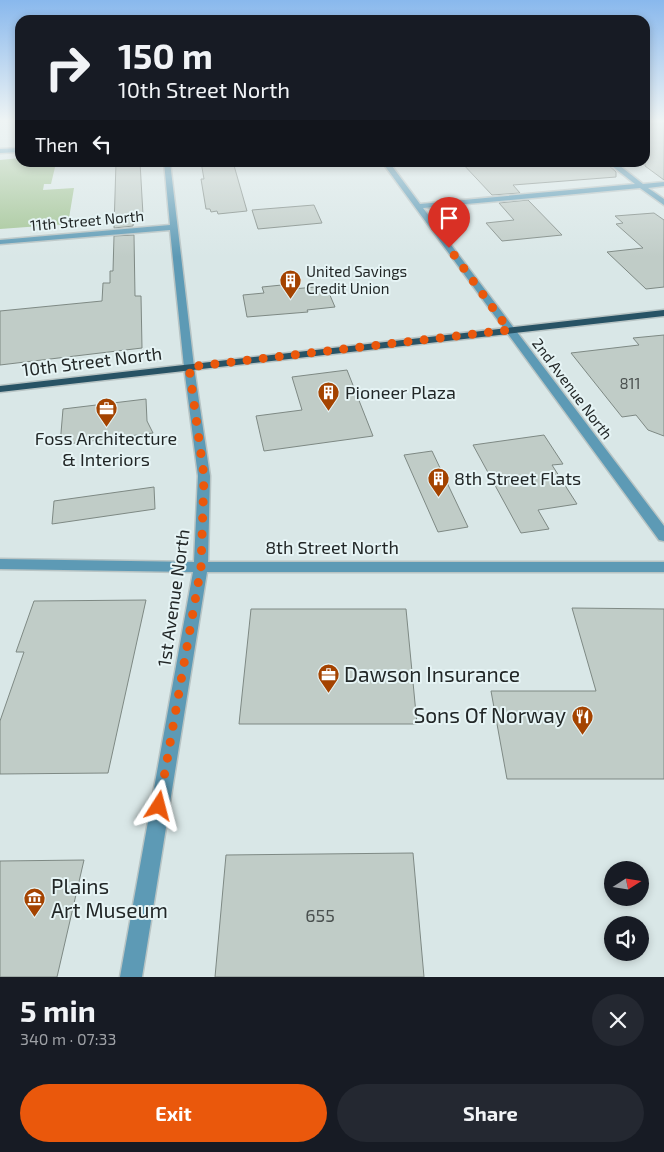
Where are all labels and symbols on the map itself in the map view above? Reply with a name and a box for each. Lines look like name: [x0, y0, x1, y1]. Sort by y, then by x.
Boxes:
pin: [428, 197, 470, 248]
street label: 11th Street North: [29, 206, 145, 234]
place label: United Savings Credit Union: [306, 262, 407, 297]
building icon: United Savings Credit Union: [278, 269, 302, 300]
street label: 2nd Avenue North: [529, 334, 617, 442]
street label: 10th Street North: [21, 342, 163, 381]
house number: 811: [619, 374, 641, 392]
building icon: Pioneer Plaza: [317, 381, 341, 412]
place label: Pioneer Plaza: [345, 381, 456, 403]
office icon: Foss Architecture & Interiors: [94, 397, 118, 428]
place label: Foss Architecture & Interiors: [35, 427, 177, 470]
building icon: 8th Street Flats: [426, 467, 450, 498]
place label: 8th Street Flats: [454, 467, 581, 489]
street label: 1st Avenue North: [152, 528, 194, 668]
street label: 8th Street North: [265, 536, 399, 558]
place label: Dawson Insurance: [344, 661, 520, 686]
office icon: Dawson Insurance: [316, 663, 340, 694]
place label: Sons Of Norway: [413, 702, 566, 727]
restaurant icon: Sons Of Norway: [570, 704, 594, 735]
position arrow: [132, 779, 184, 831]
north arrow: [604, 861, 649, 906]
place label: Plains Art Museum: [51, 873, 168, 922]
museum icon: Plains Art Museum: [23, 887, 47, 918]
house number: 655: [305, 904, 335, 926]

